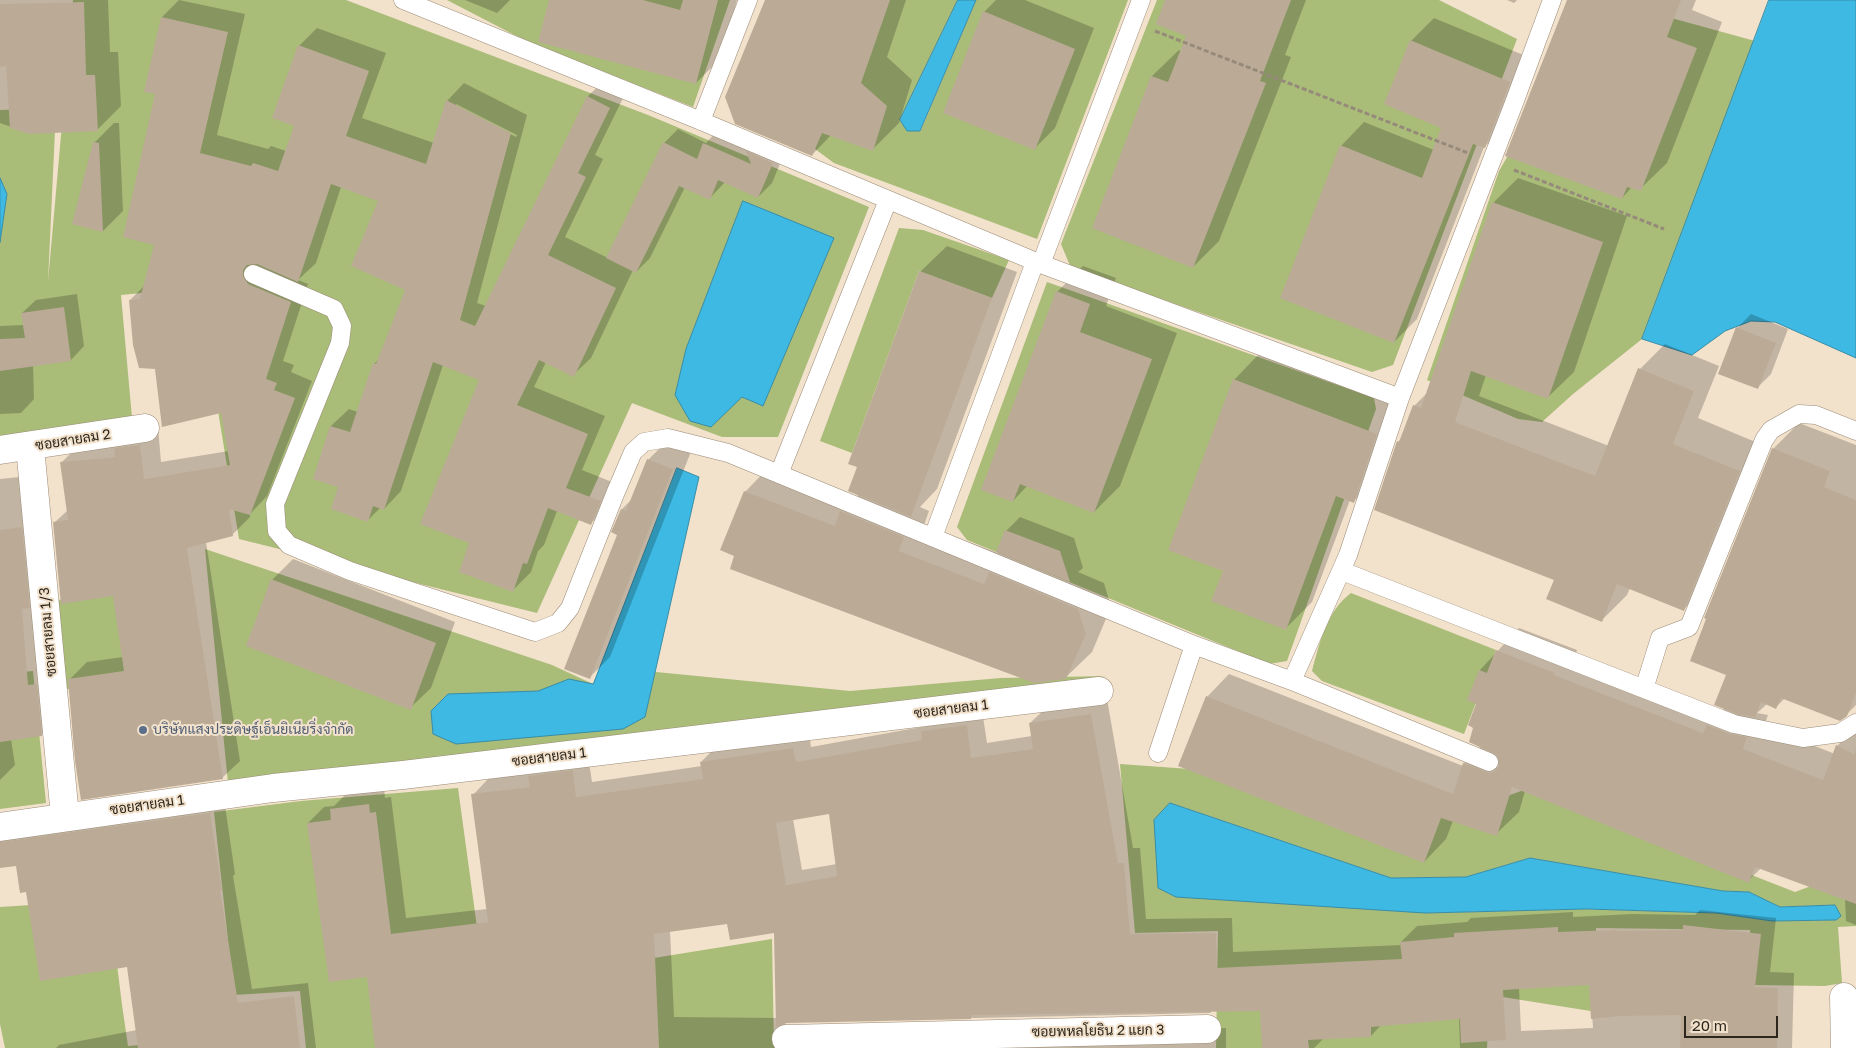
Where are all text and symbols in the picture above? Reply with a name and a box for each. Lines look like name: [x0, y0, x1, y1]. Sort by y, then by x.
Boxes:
street label: ซอยสายลม 2: [34, 426, 112, 454]
street label: ซอยสายลม 1/3: [36, 587, 60, 677]
street label: ซอยสายลม 1: [913, 696, 989, 722]
place label: บริษัทแสงประดิษฐ์เอ็นยิเนียริ่งจำกัด: [153, 722, 354, 738]
marker: บริษัทแสงประดิษฐ์เอ็นยิเนียริ่งจำกัด: [137, 724, 149, 736]
street label: ซอยสายลม 1: [511, 744, 587, 770]
street label: ซอยสายลม 1: [109, 791, 185, 819]
scale bar: [1686, 1006, 1780, 1038]
text: 20 m: [1692, 1016, 1727, 1034]
street label: ซอยพหลโยธิน 2 แยก 3: [1031, 1021, 1165, 1041]

